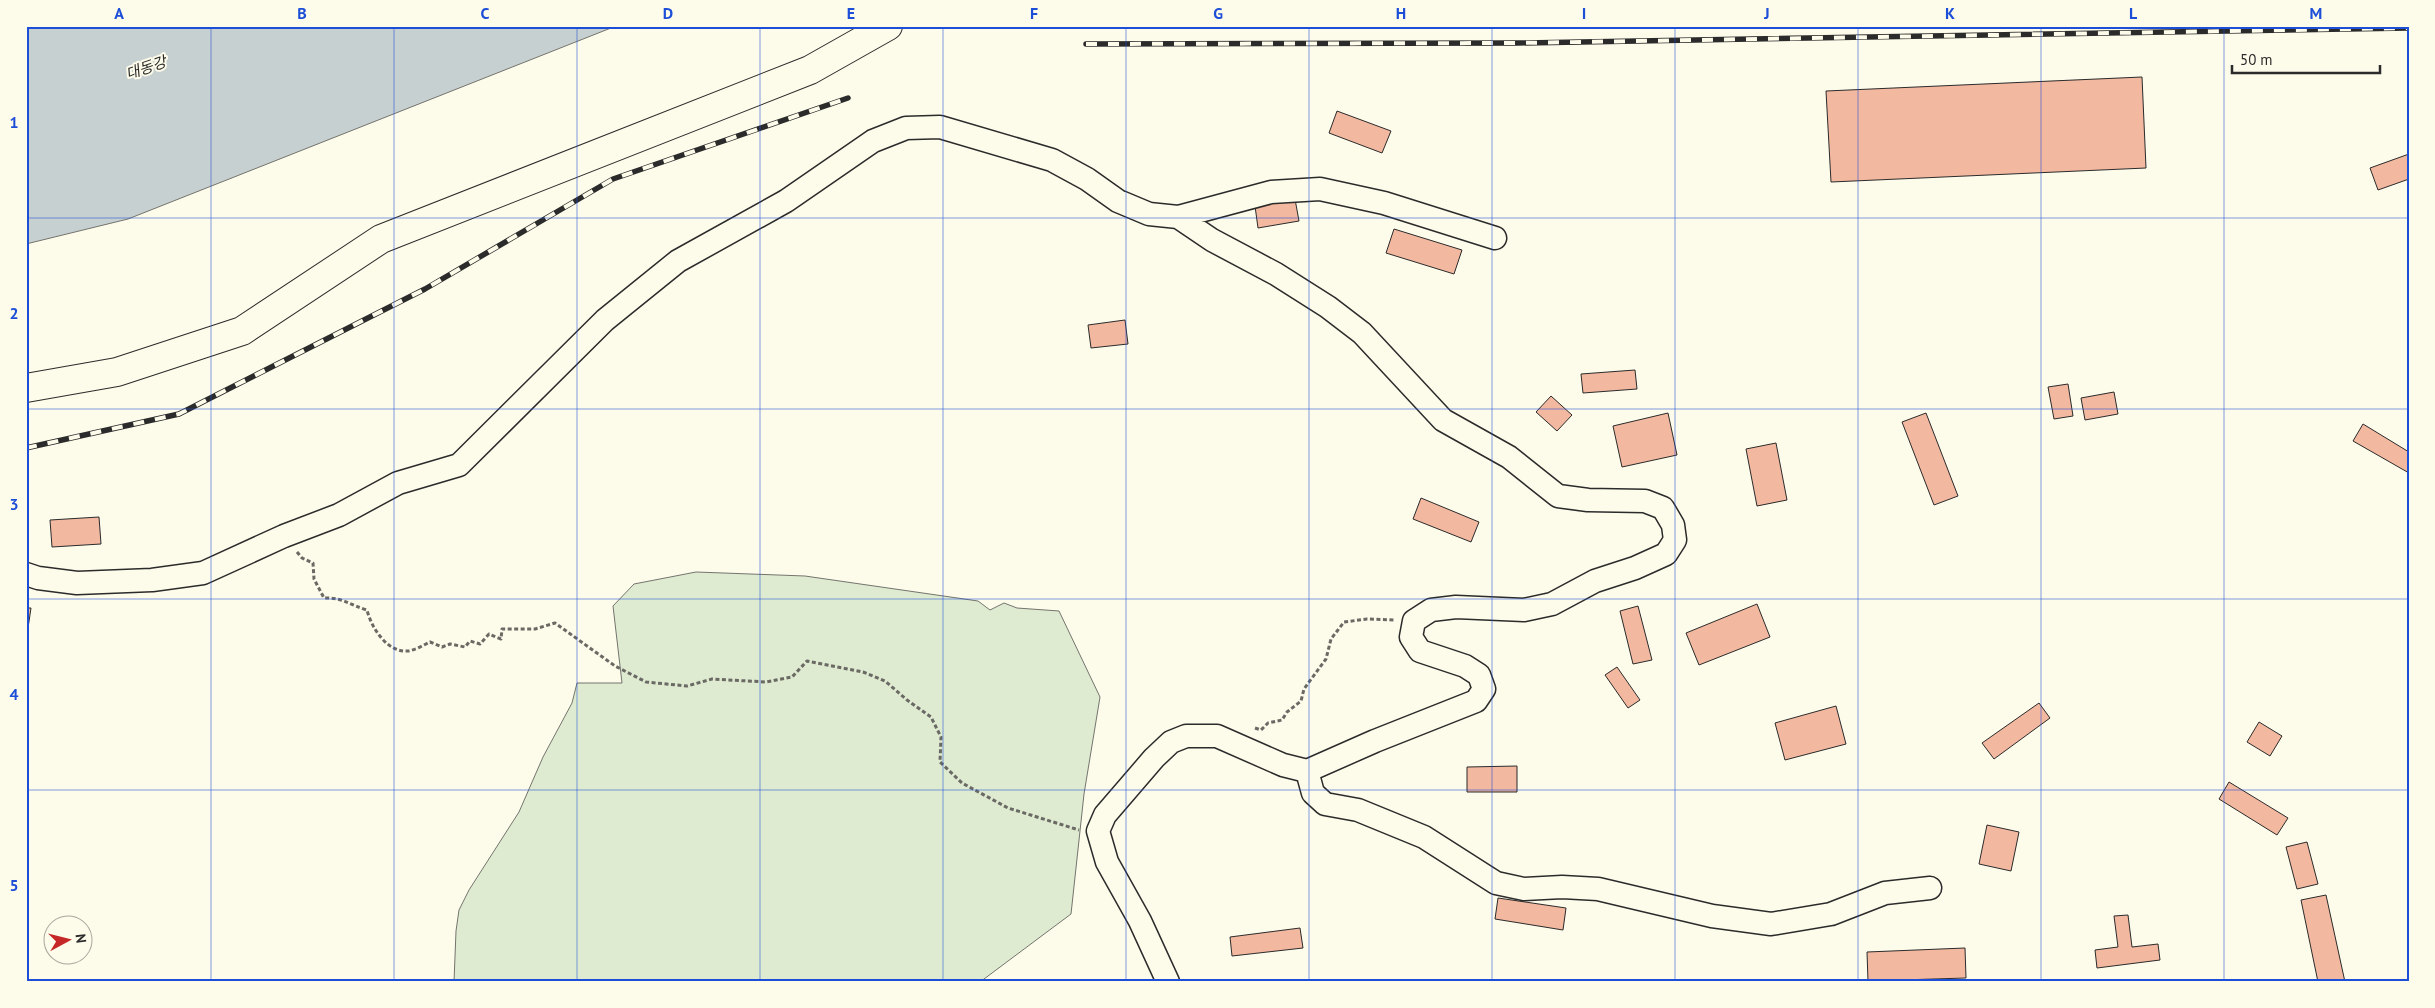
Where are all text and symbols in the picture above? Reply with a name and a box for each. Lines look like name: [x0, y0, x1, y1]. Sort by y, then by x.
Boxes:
text: A: [114, 3, 124, 23]
text: B: [297, 3, 307, 23]
text: C: [481, 3, 490, 23]
text: D: [663, 3, 673, 23]
text: E: [847, 3, 855, 23]
text: F: [1030, 3, 1038, 23]
text: G: [1213, 3, 1223, 23]
text: H: [1396, 3, 1406, 23]
text: I: [1582, 3, 1586, 23]
text: J: [1763, 3, 1770, 23]
text: K: [1945, 3, 1955, 23]
text: L: [2129, 3, 2138, 23]
text: M: [2310, 3, 2322, 23]
scale bar: [2232, 42, 2380, 74]
text: 50 m: [2240, 50, 2273, 69]
water label: 대동강: [123, 51, 171, 83]
text: 1: [9, 112, 19, 132]
text: 2: [9, 303, 19, 323]
text: 3: [9, 494, 19, 514]
text: 4: [9, 684, 19, 704]
text: 5: [9, 875, 19, 895]
north arrow: [42, 916, 92, 966]
text: N: [71, 933, 90, 944]

